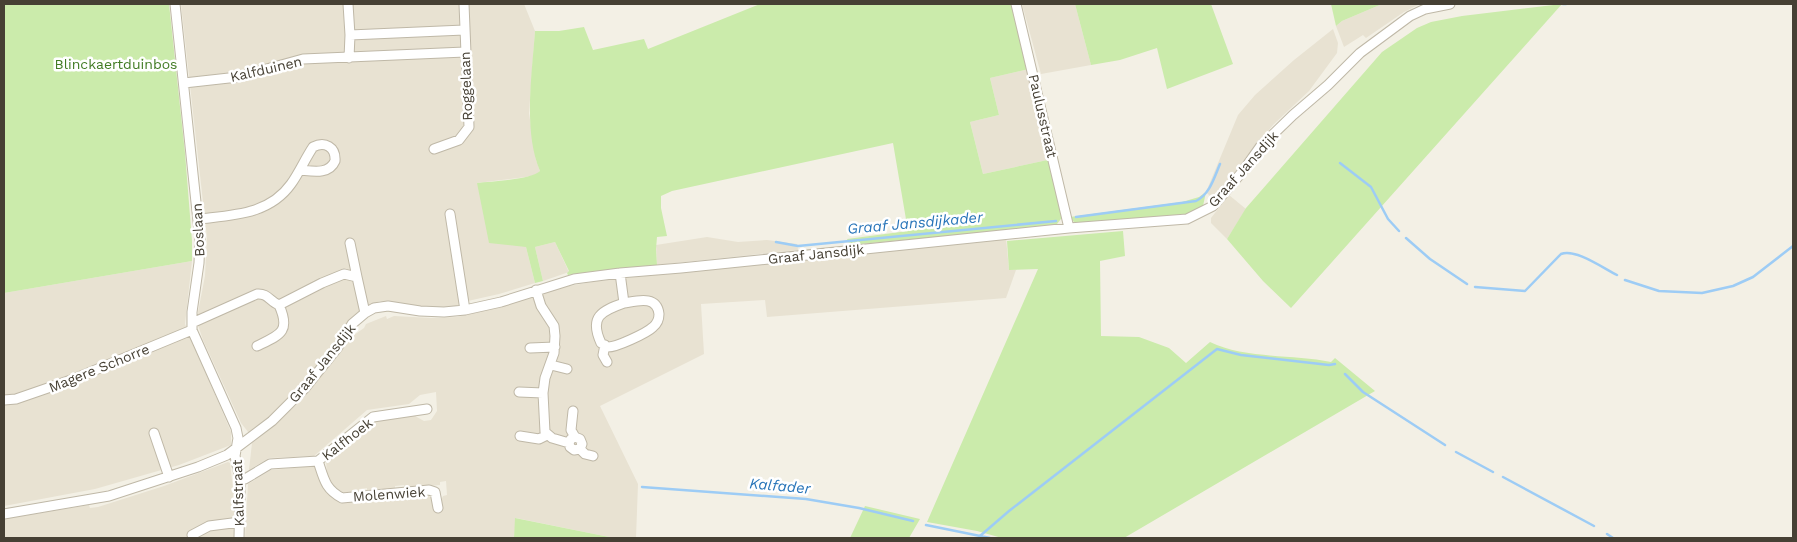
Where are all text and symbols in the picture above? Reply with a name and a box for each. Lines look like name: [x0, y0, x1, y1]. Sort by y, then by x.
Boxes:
street label: Roggelaan: [457, 51, 475, 121]
street label: Kalfduinen: [229, 53, 303, 85]
park label: Blinckaertduinbos: [55, 56, 177, 72]
street label: Paulusstraat: [1026, 72, 1060, 160]
street label: Graaf Jansdijk: [1205, 128, 1281, 210]
street label: Boslaan: [189, 203, 207, 257]
water label: Graaf Jansdijkader: [846, 208, 985, 238]
street label: Graaf Jansdijk: [767, 241, 865, 267]
street label: Graaf Jansdijk: [285, 320, 359, 406]
street label: Magere Schorre: [46, 341, 152, 395]
street label: Kalfhoek: [319, 414, 376, 464]
street label: Kalfstraat: [229, 459, 247, 527]
water label: Kalfader: [749, 474, 812, 498]
street label: Molenwiek: [352, 483, 426, 505]

